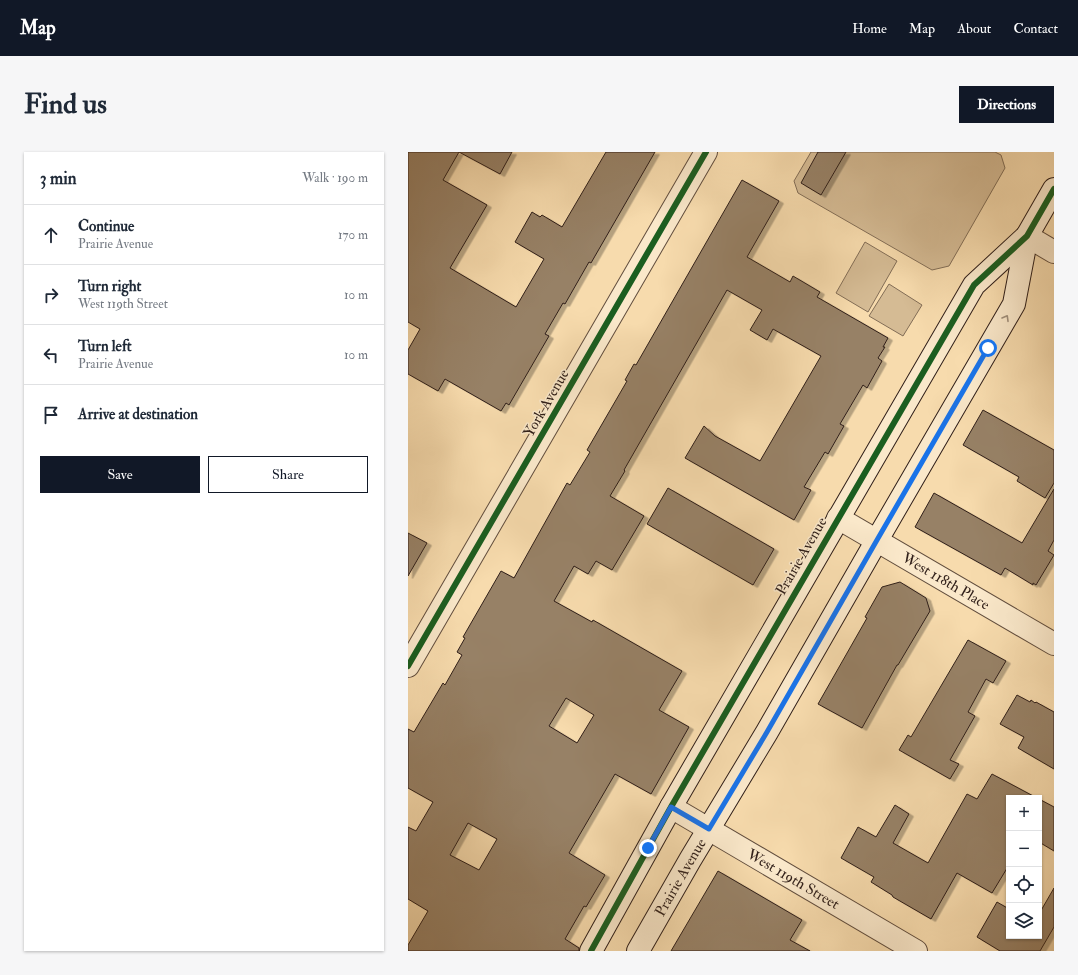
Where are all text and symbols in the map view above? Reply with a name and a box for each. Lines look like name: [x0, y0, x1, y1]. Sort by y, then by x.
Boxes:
text: Map: [20, 16, 56, 40]
text: Home: [852, 20, 887, 37]
text: Map: [909, 20, 935, 37]
text: About: [957, 20, 991, 37]
text: Contact: [1013, 20, 1058, 37]
button: Directions: [959, 86, 1054, 123]
text: Find us: [24, 87, 107, 122]
text: 3 min: [40, 168, 77, 189]
text: Walk · 190 m: [302, 170, 368, 186]
text: Continue: [78, 217, 134, 236]
icon: ahead: [40, 224, 62, 246]
text: 170 m: [338, 227, 368, 243]
text: Prairie Avenue: [78, 236, 153, 252]
text: Turn right: [78, 277, 141, 296]
icon: right: [40, 284, 62, 306]
text: 10 m: [344, 287, 368, 303]
text: West 119th Street: [78, 296, 168, 312]
one-way arrow: [1001, 316, 1009, 323]
text: Turn left: [78, 337, 132, 356]
route start: [979, 339, 997, 357]
icon: left: [40, 344, 62, 366]
text: 10 m: [344, 347, 368, 363]
text: Prairie Avenue: [78, 356, 153, 372]
street label: York Avenue: [519, 366, 574, 441]
icon: arrive: [40, 404, 62, 426]
text: Arrive at destination: [78, 405, 198, 424]
button: Save: [40, 456, 200, 493]
button: Share: [208, 456, 368, 493]
street label: Prairie Avenue: [772, 514, 831, 599]
street label: West 118th Place: [898, 548, 993, 614]
map controls: [1006, 795, 1042, 939]
button: +: [1006, 795, 1042, 831]
button: −: [1006, 831, 1042, 867]
street label: Prairie Avenue: [651, 835, 711, 920]
route end: [639, 839, 657, 857]
street label: West 119th Street: [743, 844, 843, 914]
button: locate: [1006, 867, 1042, 903]
button: layers: [1006, 903, 1042, 939]

